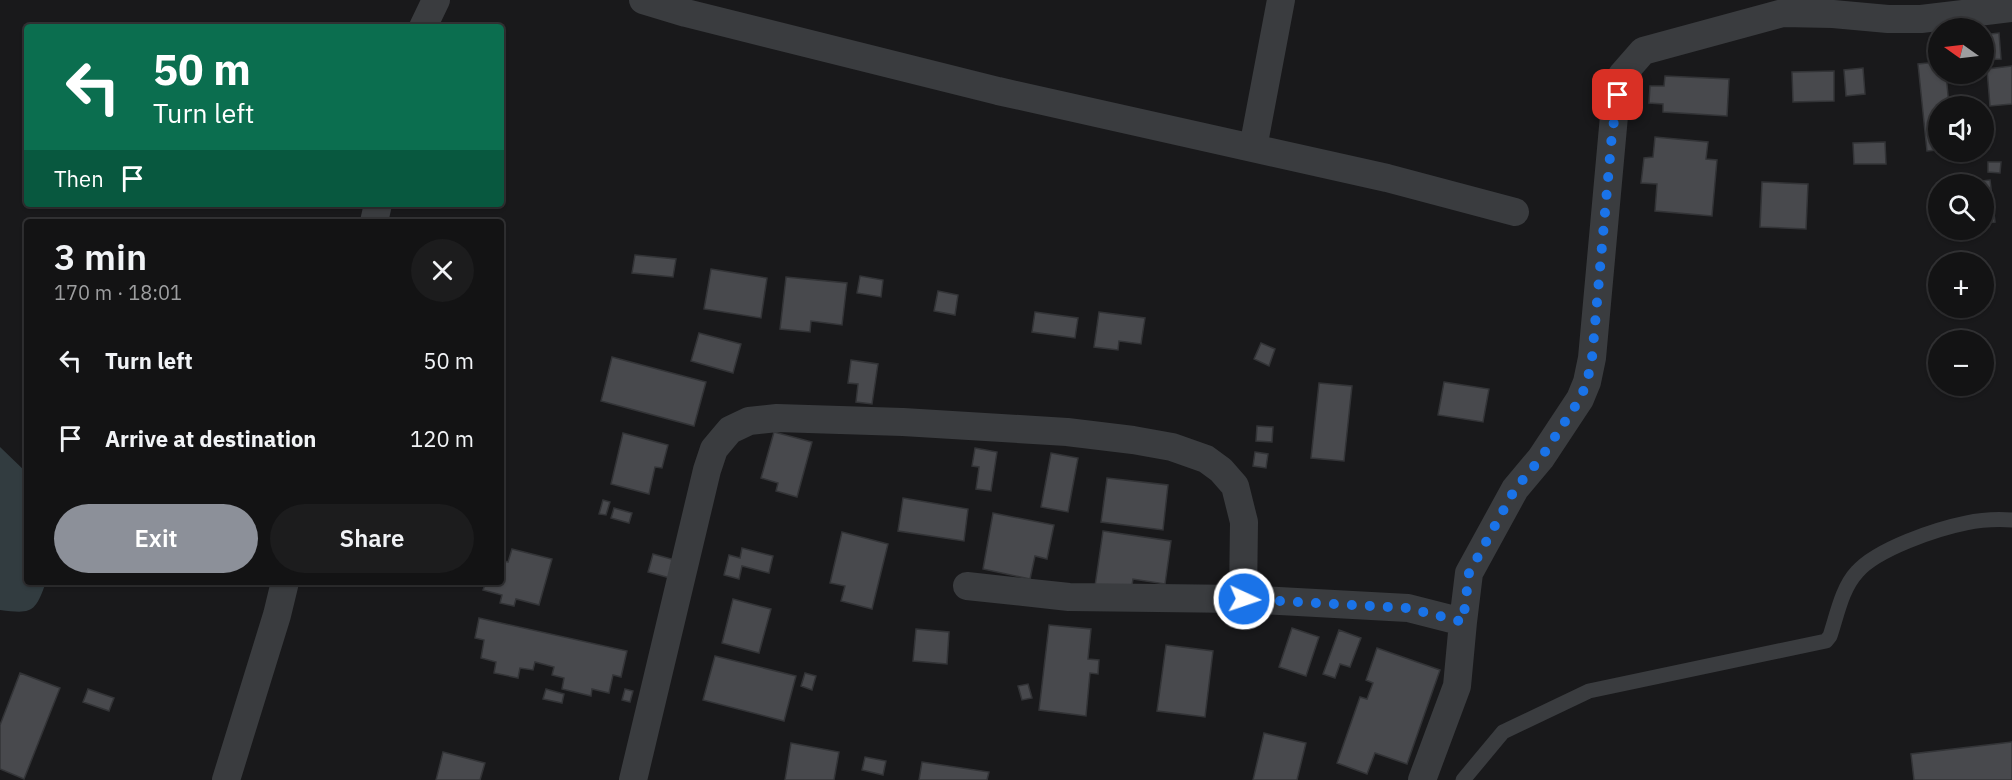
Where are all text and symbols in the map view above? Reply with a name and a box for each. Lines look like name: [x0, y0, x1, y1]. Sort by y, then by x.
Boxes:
north arrow: [1928, 18, 1994, 84]
map controls: [1928, 18, 1994, 396]
text: 50 m: [153, 42, 251, 97]
icon: left: [54, 48, 132, 126]
pin: [1592, 69, 1643, 120]
icon: arrive: [1601, 78, 1634, 111]
text: Turn left: [153, 95, 254, 130]
button: sound: [1928, 96, 1994, 162]
icon: arrive: [116, 162, 149, 195]
text: Then: [54, 164, 104, 193]
button: search: [1928, 174, 1994, 240]
text: 3 min: [54, 233, 147, 280]
button: close: [411, 239, 474, 302]
button: +: [1928, 252, 1994, 318]
text: 170 m · 18:01: [54, 279, 182, 306]
button: −: [1928, 330, 1994, 396]
icon: left: [54, 344, 87, 377]
text: Turn left: [105, 346, 193, 375]
text: 50 m: [423, 346, 474, 375]
icon: arrive: [54, 422, 87, 455]
text: Arrive at destination: [105, 424, 316, 453]
text: 120 m: [410, 424, 474, 453]
button: Exit: [54, 504, 258, 573]
button: Share: [270, 504, 474, 573]
position arrow: [1212, 567, 1276, 631]

